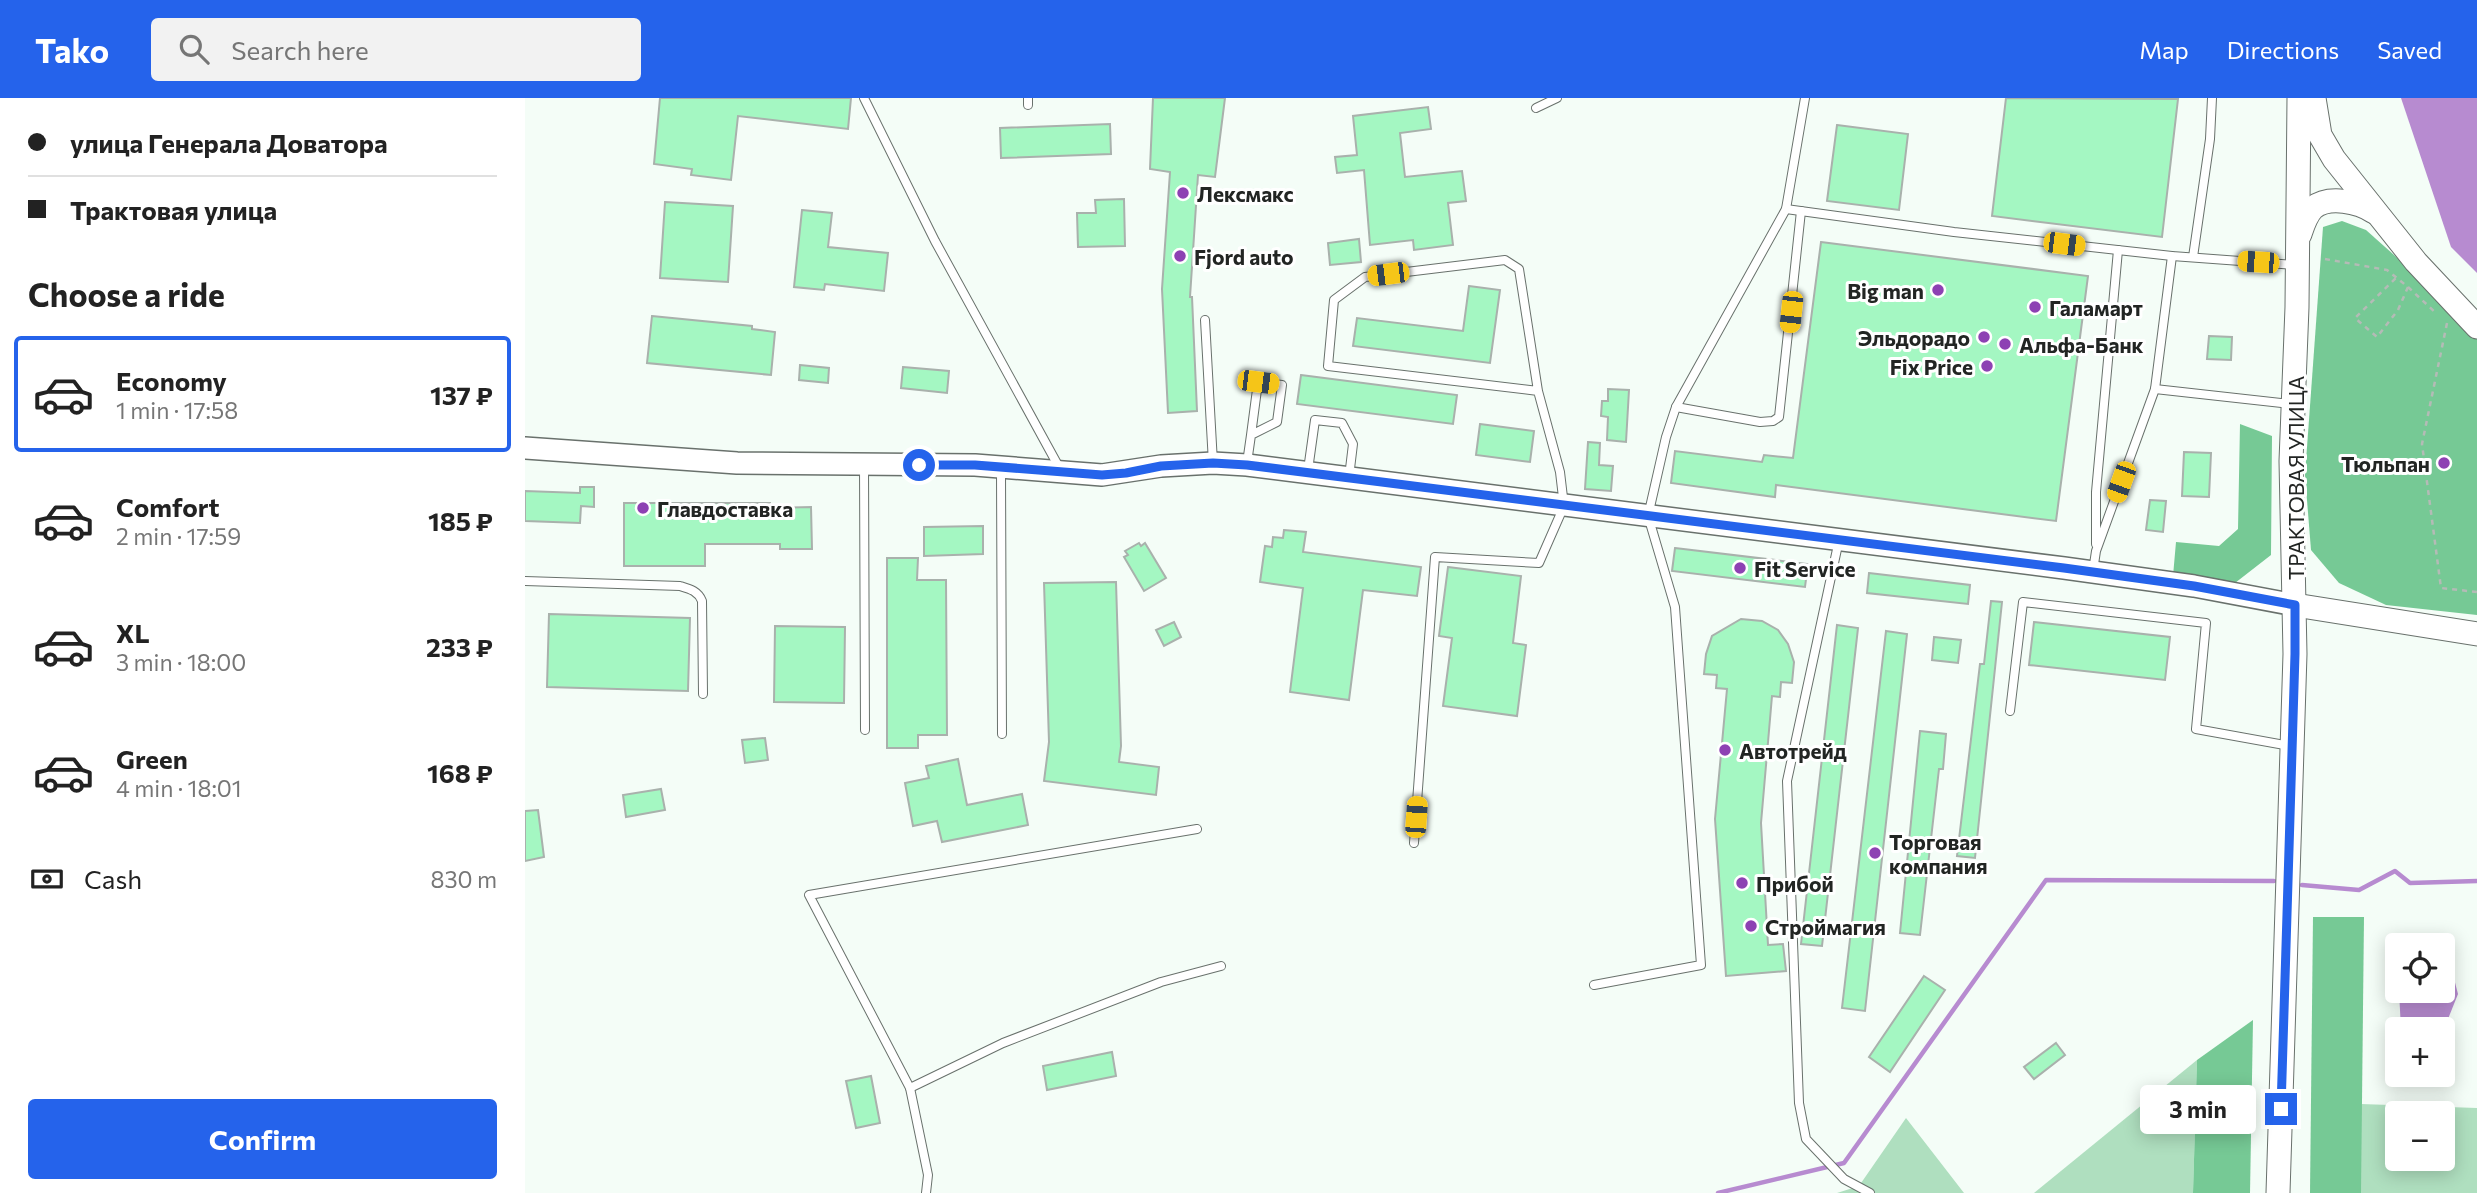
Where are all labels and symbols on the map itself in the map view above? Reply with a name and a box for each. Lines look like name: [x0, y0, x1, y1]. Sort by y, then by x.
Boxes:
place label: Лексмакс: [1197, 181, 1294, 206]
marker: Лексмакс: [1175, 185, 1191, 201]
car: [2042, 231, 2087, 257]
place label: Fjord auto: [1194, 244, 1294, 269]
marker: Fjord auto: [1172, 248, 1188, 264]
car: [2237, 250, 2280, 274]
car: [1366, 261, 1411, 287]
place label: Big man: [1847, 278, 1924, 303]
marker: Big man: [1930, 282, 1946, 298]
car: [1779, 290, 1804, 334]
place label: Галамарт: [2049, 295, 2143, 320]
marker: Галамарт: [2027, 299, 2043, 315]
place label: Эльдорадо: [1858, 325, 1970, 350]
marker: Эльдорадо: [1976, 329, 1992, 345]
place label: Альфа-Банк: [2019, 332, 2144, 357]
marker: Альфа-Банк: [1997, 336, 2013, 352]
place label: Fix Price: [1890, 354, 1973, 379]
marker: Fix Price: [1979, 358, 1995, 374]
car: [1236, 369, 1281, 395]
street label: ТРАКТОВАЯ УЛИЦА: [2283, 376, 2308, 580]
route start: [903, 449, 935, 481]
place label: Тюльпан: [2341, 451, 2430, 476]
marker: Тюльпан: [2436, 455, 2452, 471]
car: [2104, 459, 2139, 505]
place label: Главдоставка: [657, 496, 793, 521]
marker: Главдоставка: [635, 500, 651, 516]
place label: Fit Service: [1754, 556, 1856, 581]
marker: Fit Service: [1732, 560, 1748, 576]
place label: Автотрейд: [1739, 738, 1847, 763]
marker: Автотрейд: [1717, 742, 1733, 758]
car: [1405, 795, 1428, 839]
place label: Торговая компания: [1889, 829, 1988, 878]
marker: Торговая компания: [1867, 845, 1883, 861]
place label: Прибой: [1756, 871, 1834, 896]
marker: Прибой: [1734, 875, 1750, 891]
place label: Строймагия: [1765, 914, 1886, 939]
marker: Строймагия: [1743, 918, 1759, 934]
callout: 3 min: [2141, 1084, 2257, 1134]
route end: [2265, 1093, 2297, 1125]

